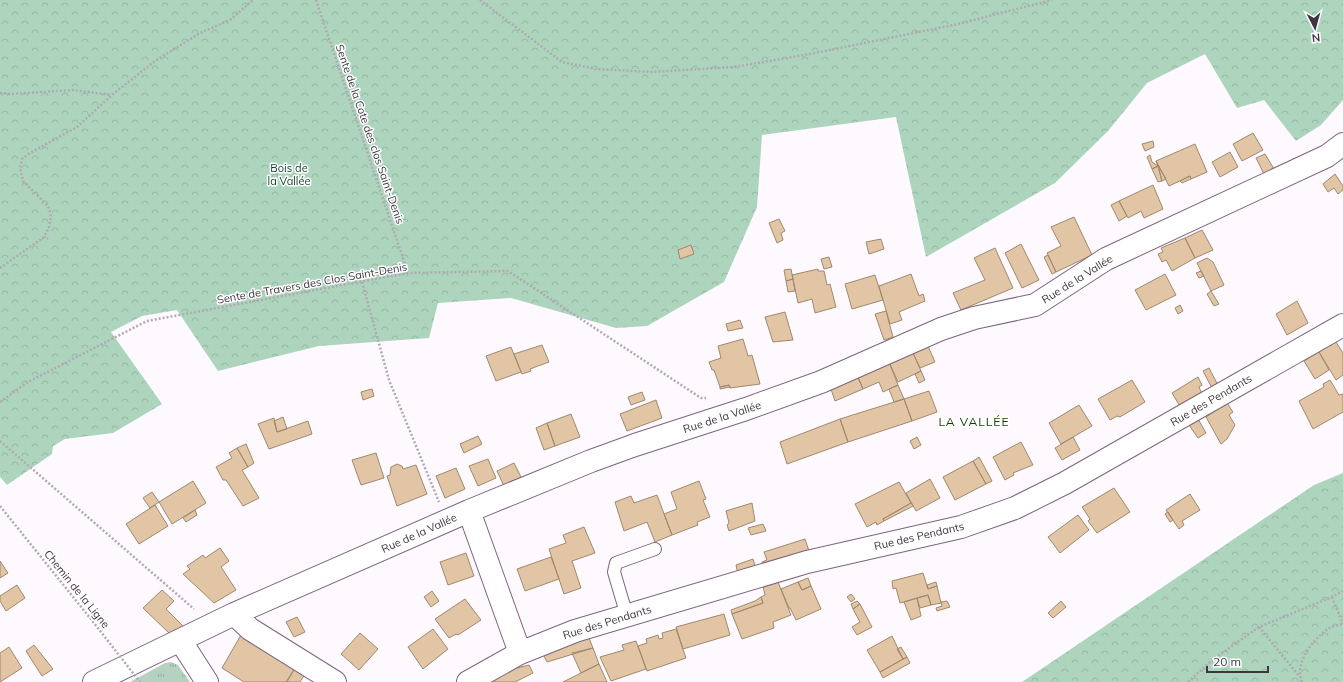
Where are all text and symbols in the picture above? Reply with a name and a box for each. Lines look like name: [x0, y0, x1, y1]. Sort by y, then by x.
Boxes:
north arrow: [1295, 8, 1335, 48]
text: N: [1311, 31, 1321, 45]
street label: Sente de la Cote des clos Saint-Denis: [333, 42, 407, 226]
park label: Bois de la Vallée: [268, 161, 310, 188]
street label: Rue de la Vallée: [1039, 252, 1115, 306]
street label: Sente de Travers des Clos Saint-Denis: [216, 259, 408, 307]
street label: Rue des Pendants: [1168, 371, 1254, 429]
street label: Rue de la Vallée: [681, 398, 763, 436]
district label: LA VALLÉE: [939, 414, 1009, 429]
street label: Rue de la Vallée: [379, 510, 459, 556]
street label: Rue des Pendants: [873, 519, 965, 553]
street label: Chemin de la Ligne: [41, 547, 113, 631]
street label: Rue des Pendants: [561, 602, 653, 642]
scale bar: [1207, 648, 1268, 674]
text: 20 m: [1213, 654, 1241, 669]

